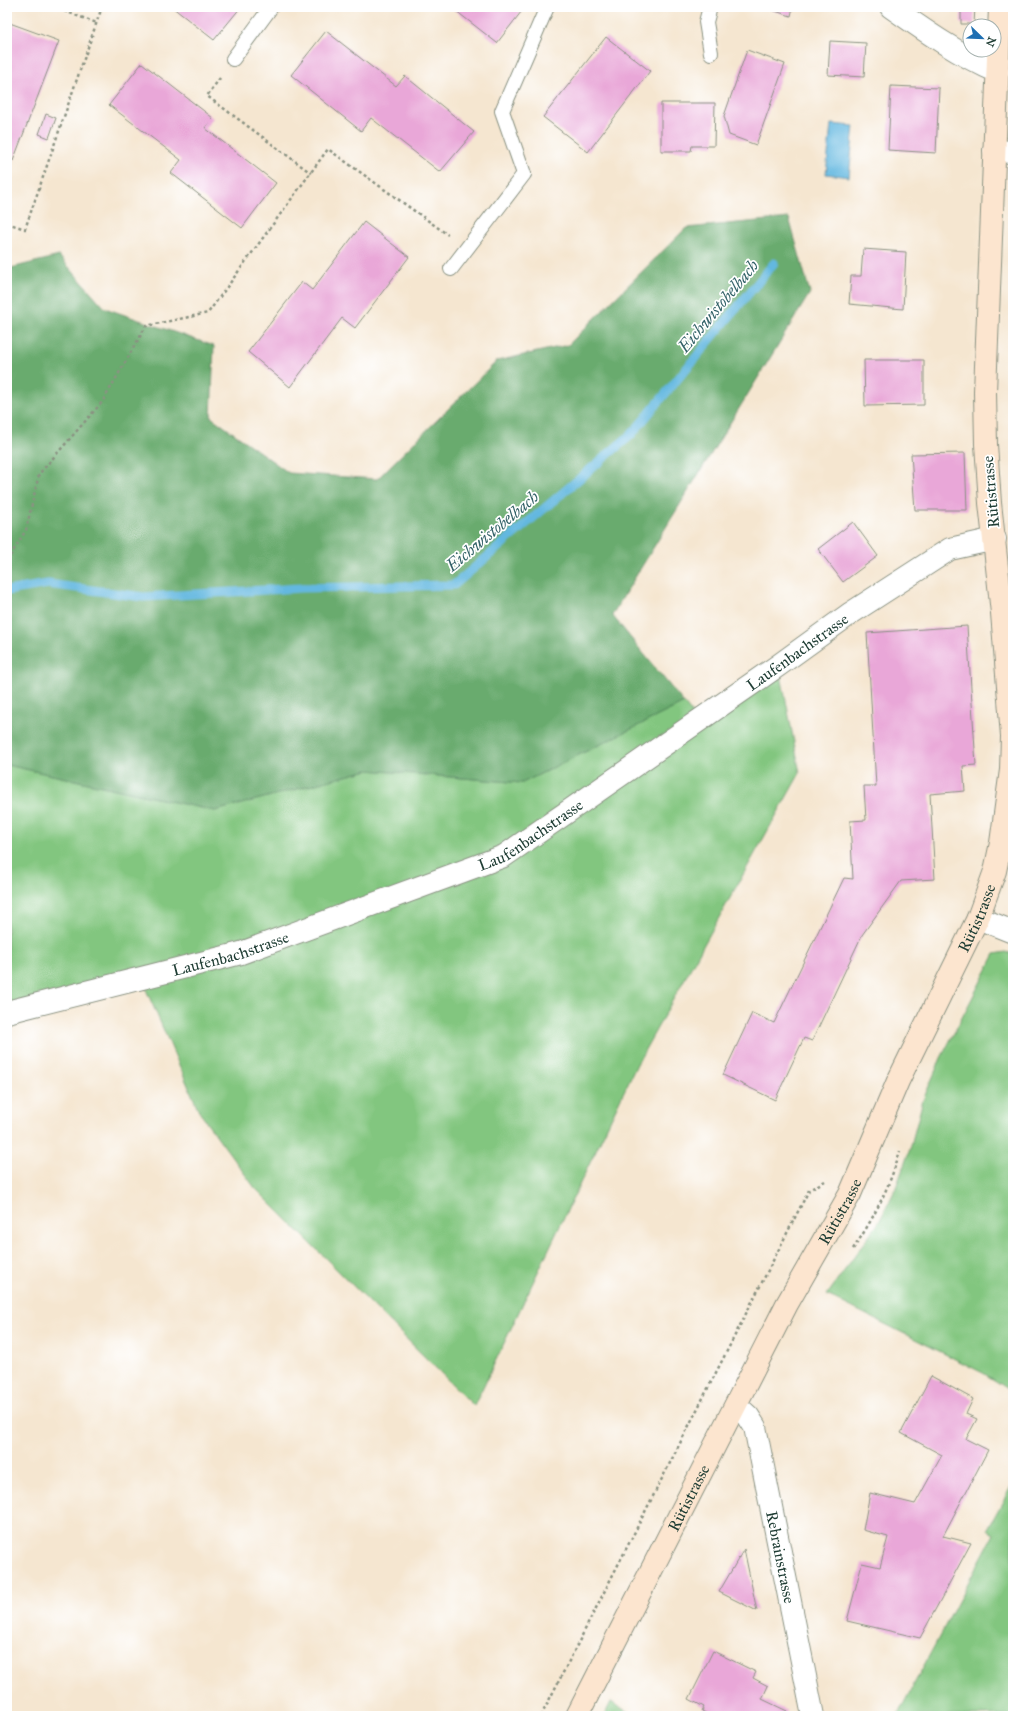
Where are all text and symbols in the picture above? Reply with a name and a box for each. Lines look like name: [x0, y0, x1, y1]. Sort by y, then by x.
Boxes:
north arrow: [962, 18, 1002, 58]
text: N: [983, 35, 999, 49]
water label: Eichwistobelbach: [673, 256, 763, 358]
street label: Rütistrasse: [978, 455, 1003, 529]
water label: Eichwistobelbach: [441, 486, 543, 577]
street label: Laufenbachstrasse: [743, 609, 852, 695]
street label: Laufenbachstrasse: [476, 795, 587, 875]
street label: Rütistrasse: [954, 881, 1000, 955]
street label: Laufenbachstrasse: [170, 927, 292, 980]
street label: Rütistrasse: [814, 1175, 866, 1248]
street label: Rütistrasse: [664, 1461, 714, 1534]
street label: Rebrainstrasse: [762, 1509, 799, 1605]

